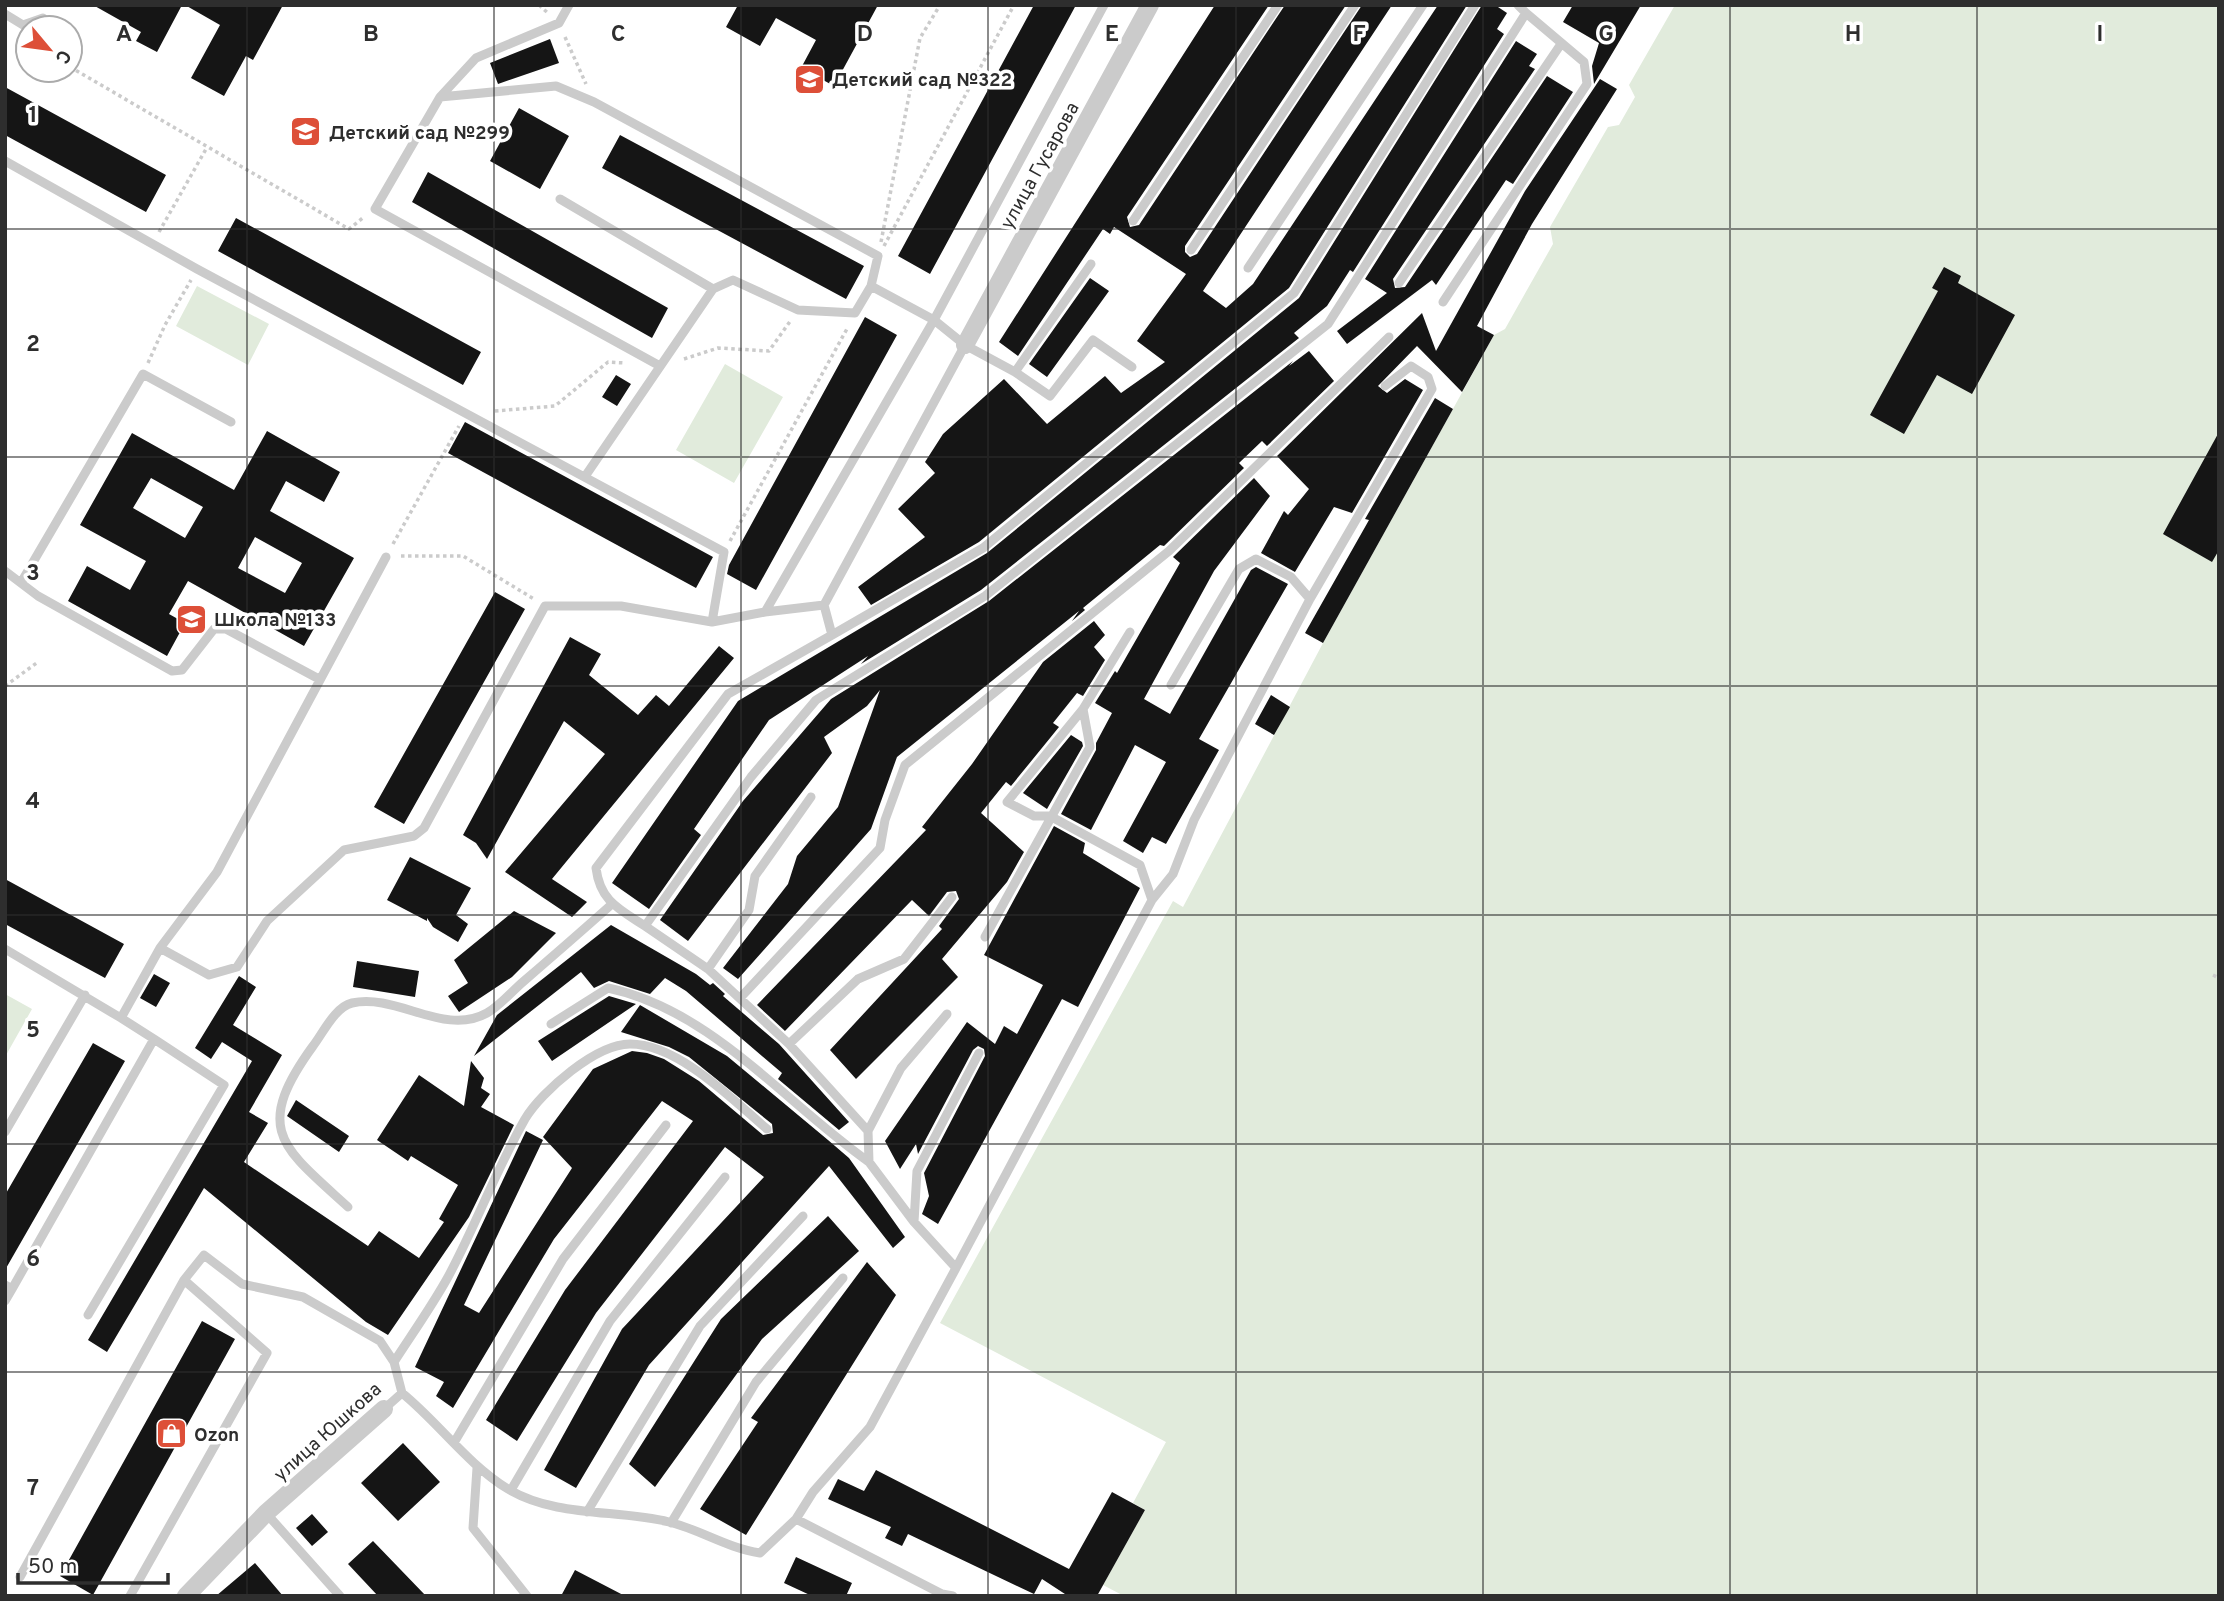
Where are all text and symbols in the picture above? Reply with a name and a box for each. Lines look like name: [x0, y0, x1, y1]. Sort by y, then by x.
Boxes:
north arrow: [14, 14, 84, 84]
text: A: [116, 21, 132, 50]
text: B: [363, 21, 379, 50]
text: C: [611, 21, 625, 50]
text: D: [857, 21, 873, 50]
text: E: [1105, 21, 1119, 50]
text: F: [1352, 21, 1366, 50]
text: G: [1598, 21, 1614, 50]
text: H: [1845, 21, 1861, 50]
text: I: [2097, 21, 2103, 50]
text: С: [49, 45, 76, 67]
school or university icon: Детский сад №322: [792, 62, 826, 96]
place label: Детский сад №322: [832, 69, 1012, 93]
street label: улица Гусарова: [996, 98, 1085, 234]
text: 1: [28, 102, 38, 131]
school or university icon: Детский сад №299: [289, 115, 323, 149]
place label: Детский сад №299: [329, 122, 510, 146]
text: 2: [26, 331, 40, 360]
text: 3: [26, 560, 40, 589]
school or university icon: Школа №133: [174, 602, 208, 636]
place label: Школа №133: [214, 609, 337, 633]
text: 4: [26, 788, 40, 817]
text: 5: [26, 1017, 40, 1046]
text: 6: [26, 1246, 40, 1275]
street label: улица Юшкова: [269, 1378, 387, 1487]
shop icon: Ozon: [154, 1417, 188, 1451]
place label: Ozon: [194, 1424, 239, 1448]
text: 7: [27, 1475, 39, 1504]
scale bar: [18, 1542, 168, 1586]
text: 50 m: [28, 1554, 77, 1581]

